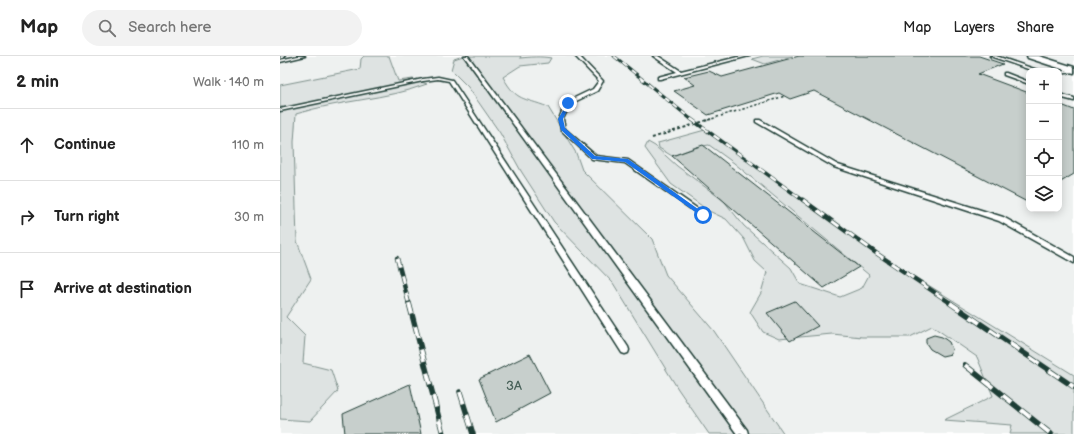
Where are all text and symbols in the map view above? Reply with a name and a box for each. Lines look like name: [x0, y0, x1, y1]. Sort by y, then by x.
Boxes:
search box: [82, 10, 362, 46]
text: Map: [20, 16, 58, 39]
icon: search: [96, 17, 118, 39]
text: Search here: [128, 18, 211, 37]
text: Map: [903, 19, 931, 36]
text: Layers: [953, 19, 995, 36]
text: Share: [1017, 19, 1054, 36]
map controls: [1026, 68, 1062, 212]
button: +: [1026, 68, 1062, 104]
text: 2 min: [16, 72, 59, 92]
text: Walk · 140 m: [193, 74, 264, 90]
route end: [559, 94, 577, 112]
button: −: [1026, 104, 1062, 140]
icon: ahead: [16, 134, 38, 156]
text: Continue: [54, 135, 116, 154]
text: 110 m: [232, 137, 264, 153]
button: locate: [1026, 140, 1062, 176]
button: layers: [1026, 176, 1062, 212]
icon: right: [16, 206, 38, 228]
route start: [694, 206, 712, 224]
text: Turn right: [54, 207, 119, 226]
text: 30 m: [234, 209, 264, 225]
icon: arrive: [16, 278, 38, 300]
text: Arrive at destination: [54, 279, 192, 298]
house number: 3А: [506, 378, 522, 394]

